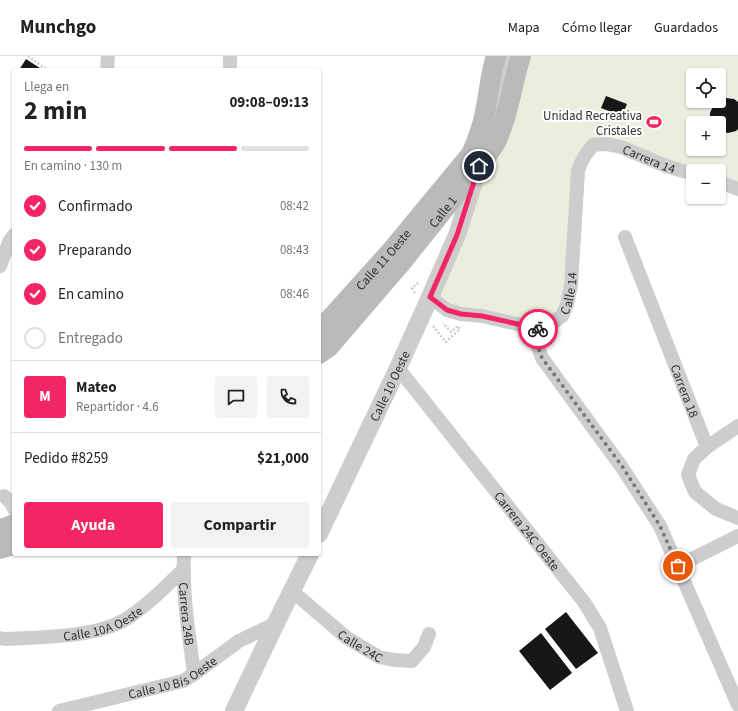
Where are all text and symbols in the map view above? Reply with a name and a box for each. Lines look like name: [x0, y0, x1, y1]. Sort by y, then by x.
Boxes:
text: Munchgo: [20, 14, 96, 41]
text: Mapa: [508, 18, 540, 38]
text: Cómo llegar: [562, 18, 632, 38]
text: Guardados: [654, 18, 718, 38]
map controls: [686, 68, 726, 204]
button: locate: [686, 68, 726, 108]
text: Llega en: [24, 78, 69, 96]
text: 2 min: [24, 92, 87, 129]
text: 09:08–09:13: [229, 92, 309, 113]
place label: Unidad Recreativa Cristales: [543, 107, 643, 140]
sports icon: Unidad Recreativa Cristales: [645, 113, 663, 131]
button: +: [686, 116, 726, 156]
street label: Carrera 14: [620, 141, 678, 178]
pin: [462, 149, 496, 183]
icon: home: [468, 155, 490, 177]
text: En camino · 130 m: [24, 157, 122, 175]
button: −: [686, 164, 726, 204]
street label: Calle 1: [425, 192, 462, 232]
icon: check: [24, 195, 46, 217]
text: Confirmado: [58, 196, 133, 217]
text: 08:42: [280, 197, 309, 215]
street label: Calle 11 Oeste: [352, 225, 415, 295]
icon: check: [24, 239, 46, 261]
text: Preparando: [58, 240, 132, 261]
text: 08:43: [280, 241, 309, 259]
street label: Calle 14: [556, 271, 582, 318]
icon: check: [24, 283, 46, 305]
text: En camino: [58, 284, 124, 305]
text: 08:46: [280, 285, 309, 303]
courier: [518, 309, 558, 349]
icon: bike: [527, 318, 549, 340]
text: Entregado: [58, 328, 123, 349]
street label: Calle 10 Oeste: [366, 348, 415, 425]
street label: Carrera 18: [666, 362, 703, 420]
button: chat: [215, 376, 257, 418]
button: phone: [267, 376, 309, 418]
text: Mateo: [76, 377, 117, 398]
text: M: [39, 386, 51, 407]
text: Repartidor · 4.6: [76, 398, 159, 416]
text: Pedido #8259: [24, 448, 108, 469]
text: $21,000: [257, 448, 309, 469]
street label: Carrera 24C Oeste: [490, 488, 564, 575]
button: Ayuda: [24, 502, 163, 548]
button: Compartir: [171, 502, 309, 548]
pin: [661, 549, 695, 583]
icon: bag: [667, 555, 689, 577]
street label: Carrera 24B: [174, 582, 198, 647]
street label: Calle 10A Oeste: [62, 602, 147, 646]
street label: Calle 24C: [333, 626, 386, 667]
street label: Calle 10 Bis Oeste: [127, 652, 221, 704]

